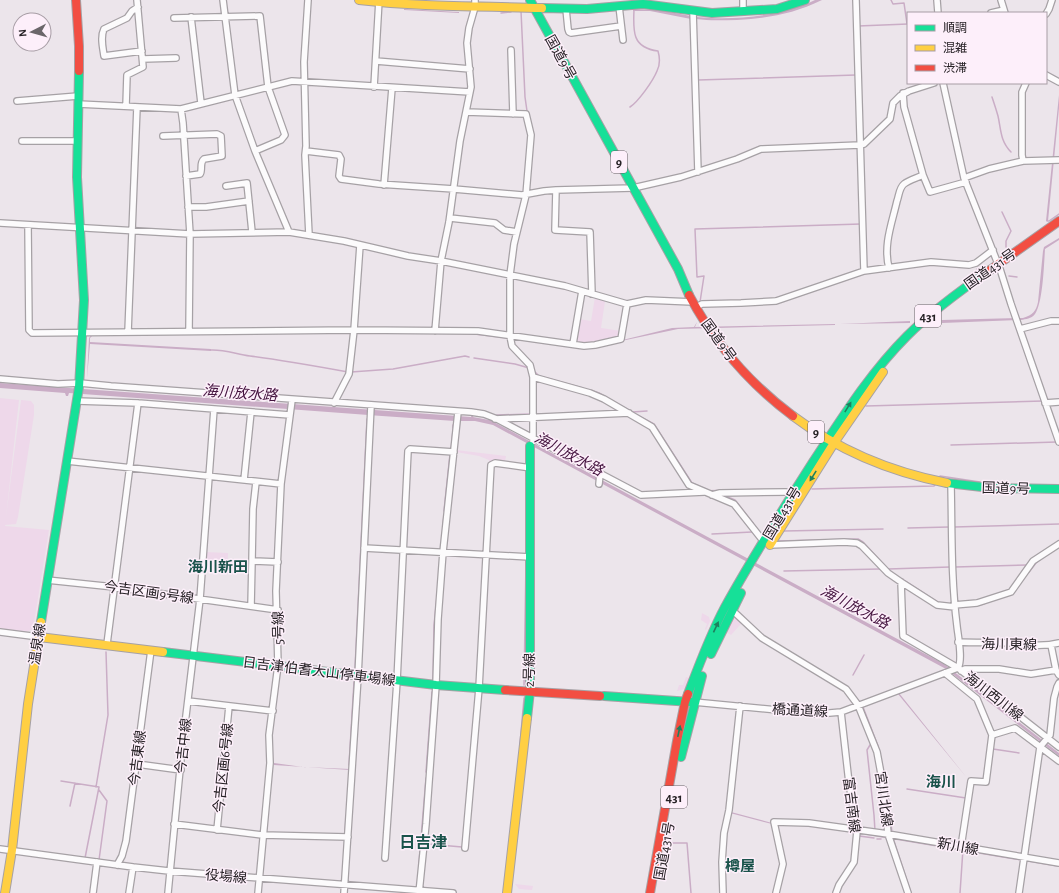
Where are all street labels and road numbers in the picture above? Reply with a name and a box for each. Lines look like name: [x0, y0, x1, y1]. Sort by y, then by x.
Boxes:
street label: 国道9号: [542, 32, 579, 82]
road number: 9: [611, 151, 627, 173]
street label: 国道431号: [962, 246, 1019, 293]
road number: 431: [915, 305, 941, 327]
street label: 国道9号: [698, 316, 739, 364]
road number: 9: [808, 421, 824, 443]
street label: 国道9号: [981, 480, 1031, 497]
street label: 国道431号: [761, 484, 804, 543]
street label: 今吉区画9号線: [103, 579, 195, 606]
street label: 5号線: [271, 611, 286, 645]
street label: 温泉線: [26, 622, 48, 666]
street label: 海川東線: [981, 637, 1037, 652]
street label: 2号線: [522, 653, 537, 687]
street label: 日吉津伯耆大山停車場線: [242, 655, 396, 688]
street label: 海川西川線: [961, 669, 1026, 724]
street label: 橋通道線: [772, 702, 828, 719]
street label: 今吉中線: [173, 717, 194, 775]
street label: 今吉区画6号線: [211, 722, 236, 814]
street label: 今吉東線: [127, 729, 148, 787]
street label: 宮川北線: [872, 770, 896, 828]
street label: 富吉南線: [841, 776, 862, 834]
road number: 431: [661, 786, 687, 808]
street label: 国道431号: [652, 821, 677, 882]
street label: 新川線: [936, 835, 980, 858]
street label: 役場線: [204, 867, 248, 886]

